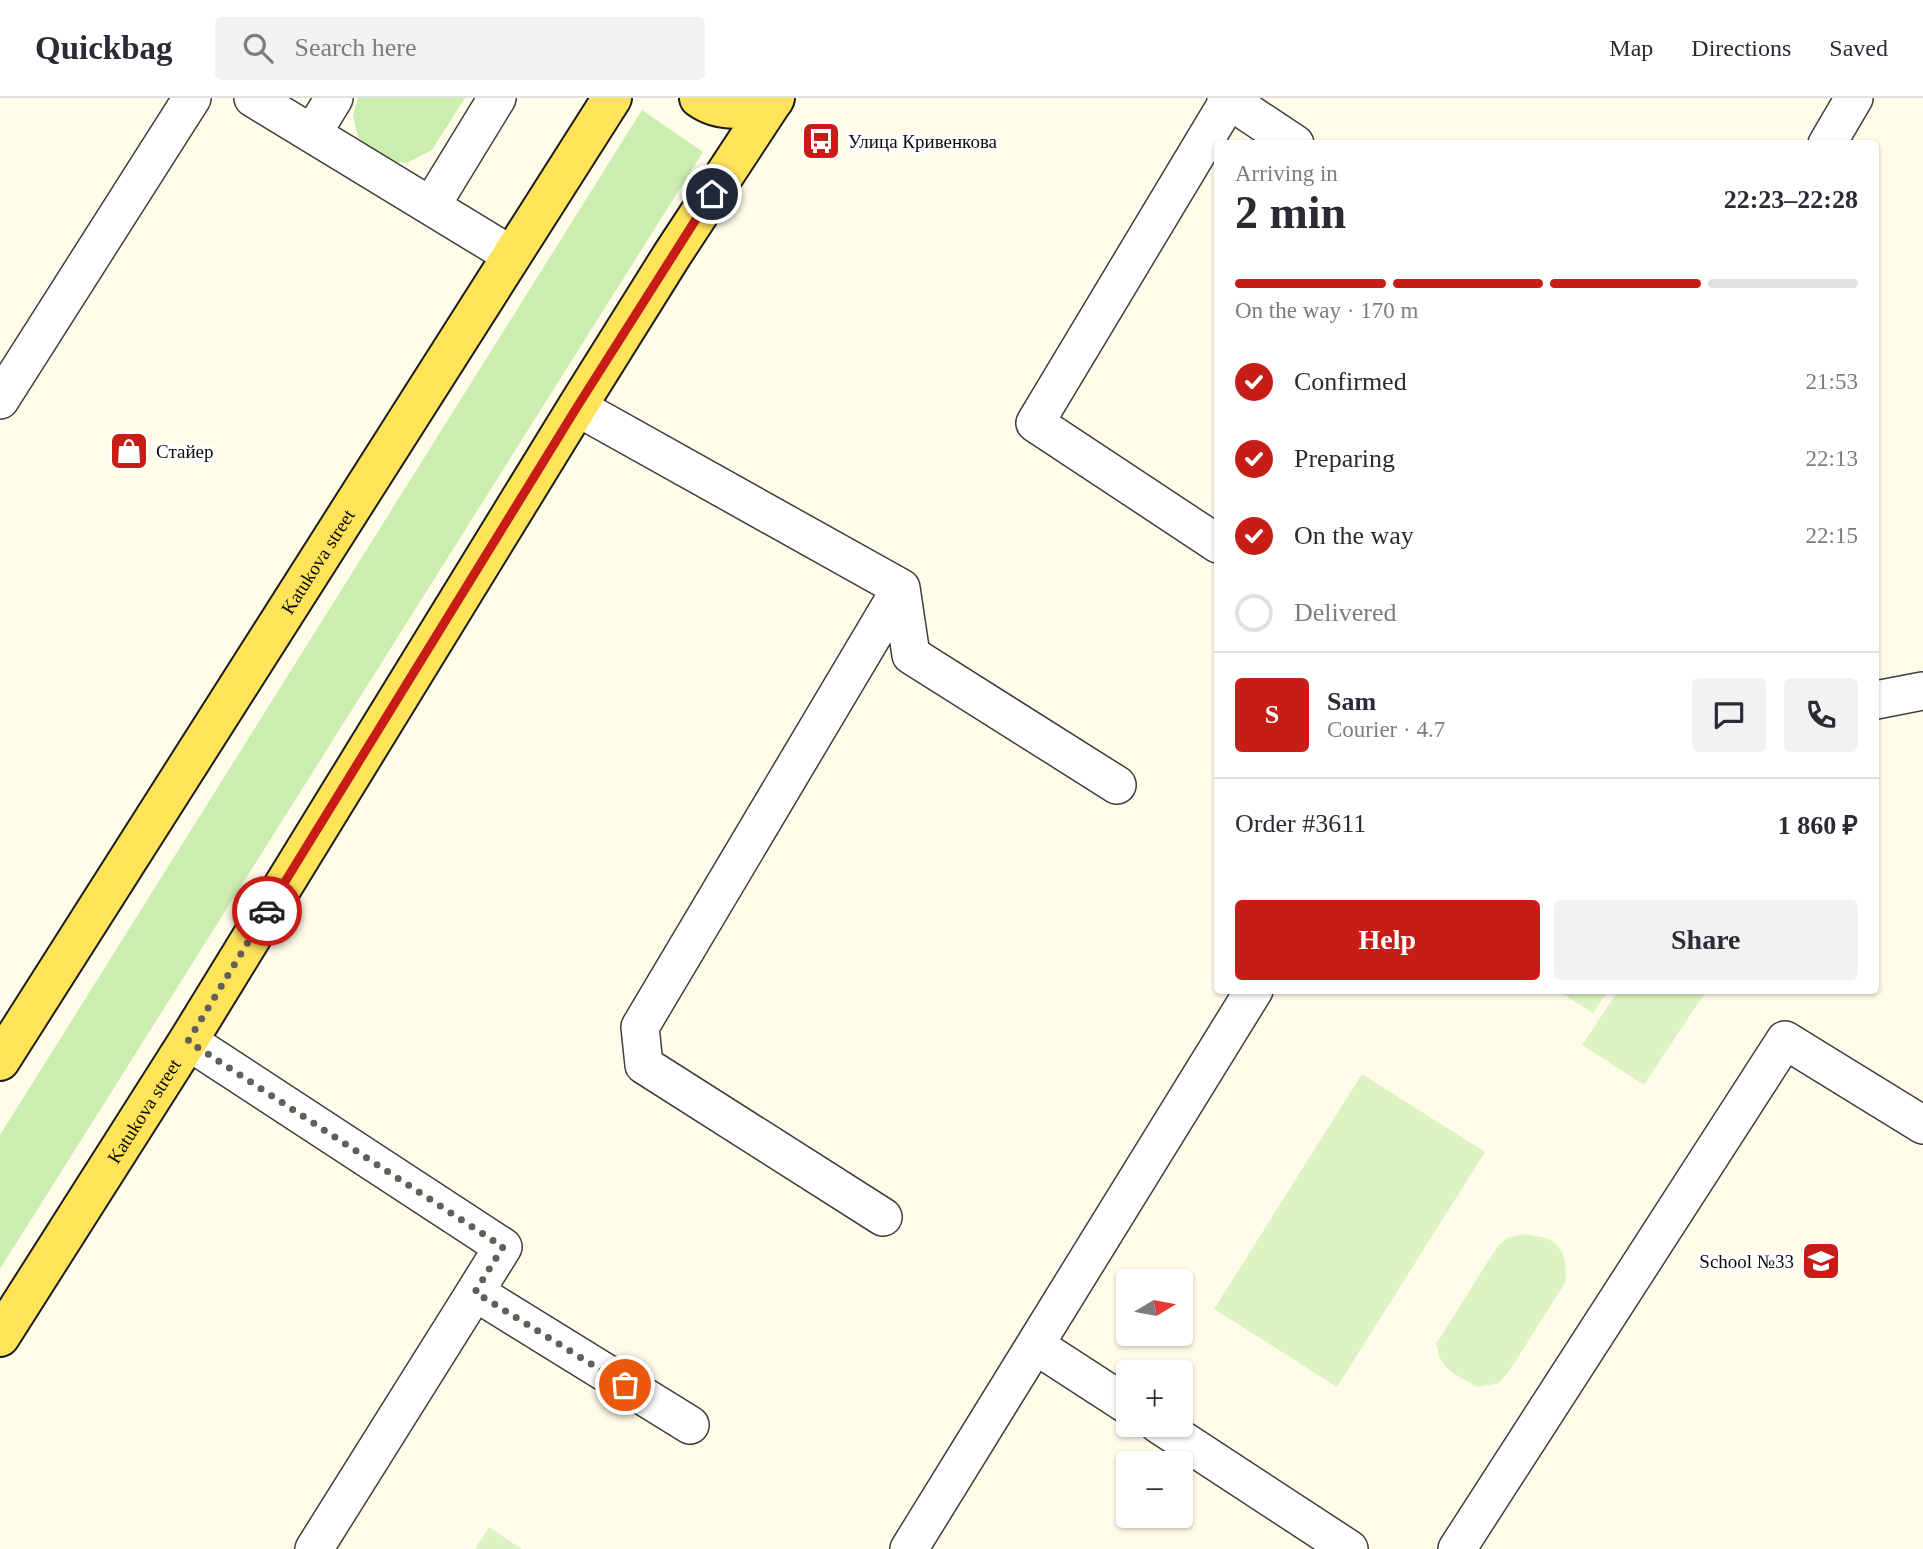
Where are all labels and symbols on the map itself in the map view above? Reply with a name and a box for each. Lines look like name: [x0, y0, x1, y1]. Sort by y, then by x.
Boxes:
bus stop icon: Улица Кривенкова: [800, 120, 842, 162]
place label: Улица Кривенкова: [848, 131, 998, 152]
pin: [682, 164, 742, 224]
shop icon: Стайер: [108, 430, 150, 472]
place label: Стайер: [156, 441, 214, 462]
street label: Katukova street: [277, 505, 359, 618]
courier: [232, 876, 302, 946]
street label: Katukova street: [103, 1054, 185, 1167]
school or university icon: School №33: [1800, 1240, 1842, 1282]
place label: School №33: [1699, 1251, 1794, 1272]
north arrow: [1116, 1269, 1194, 1346]
pin: [595, 1355, 655, 1415]

